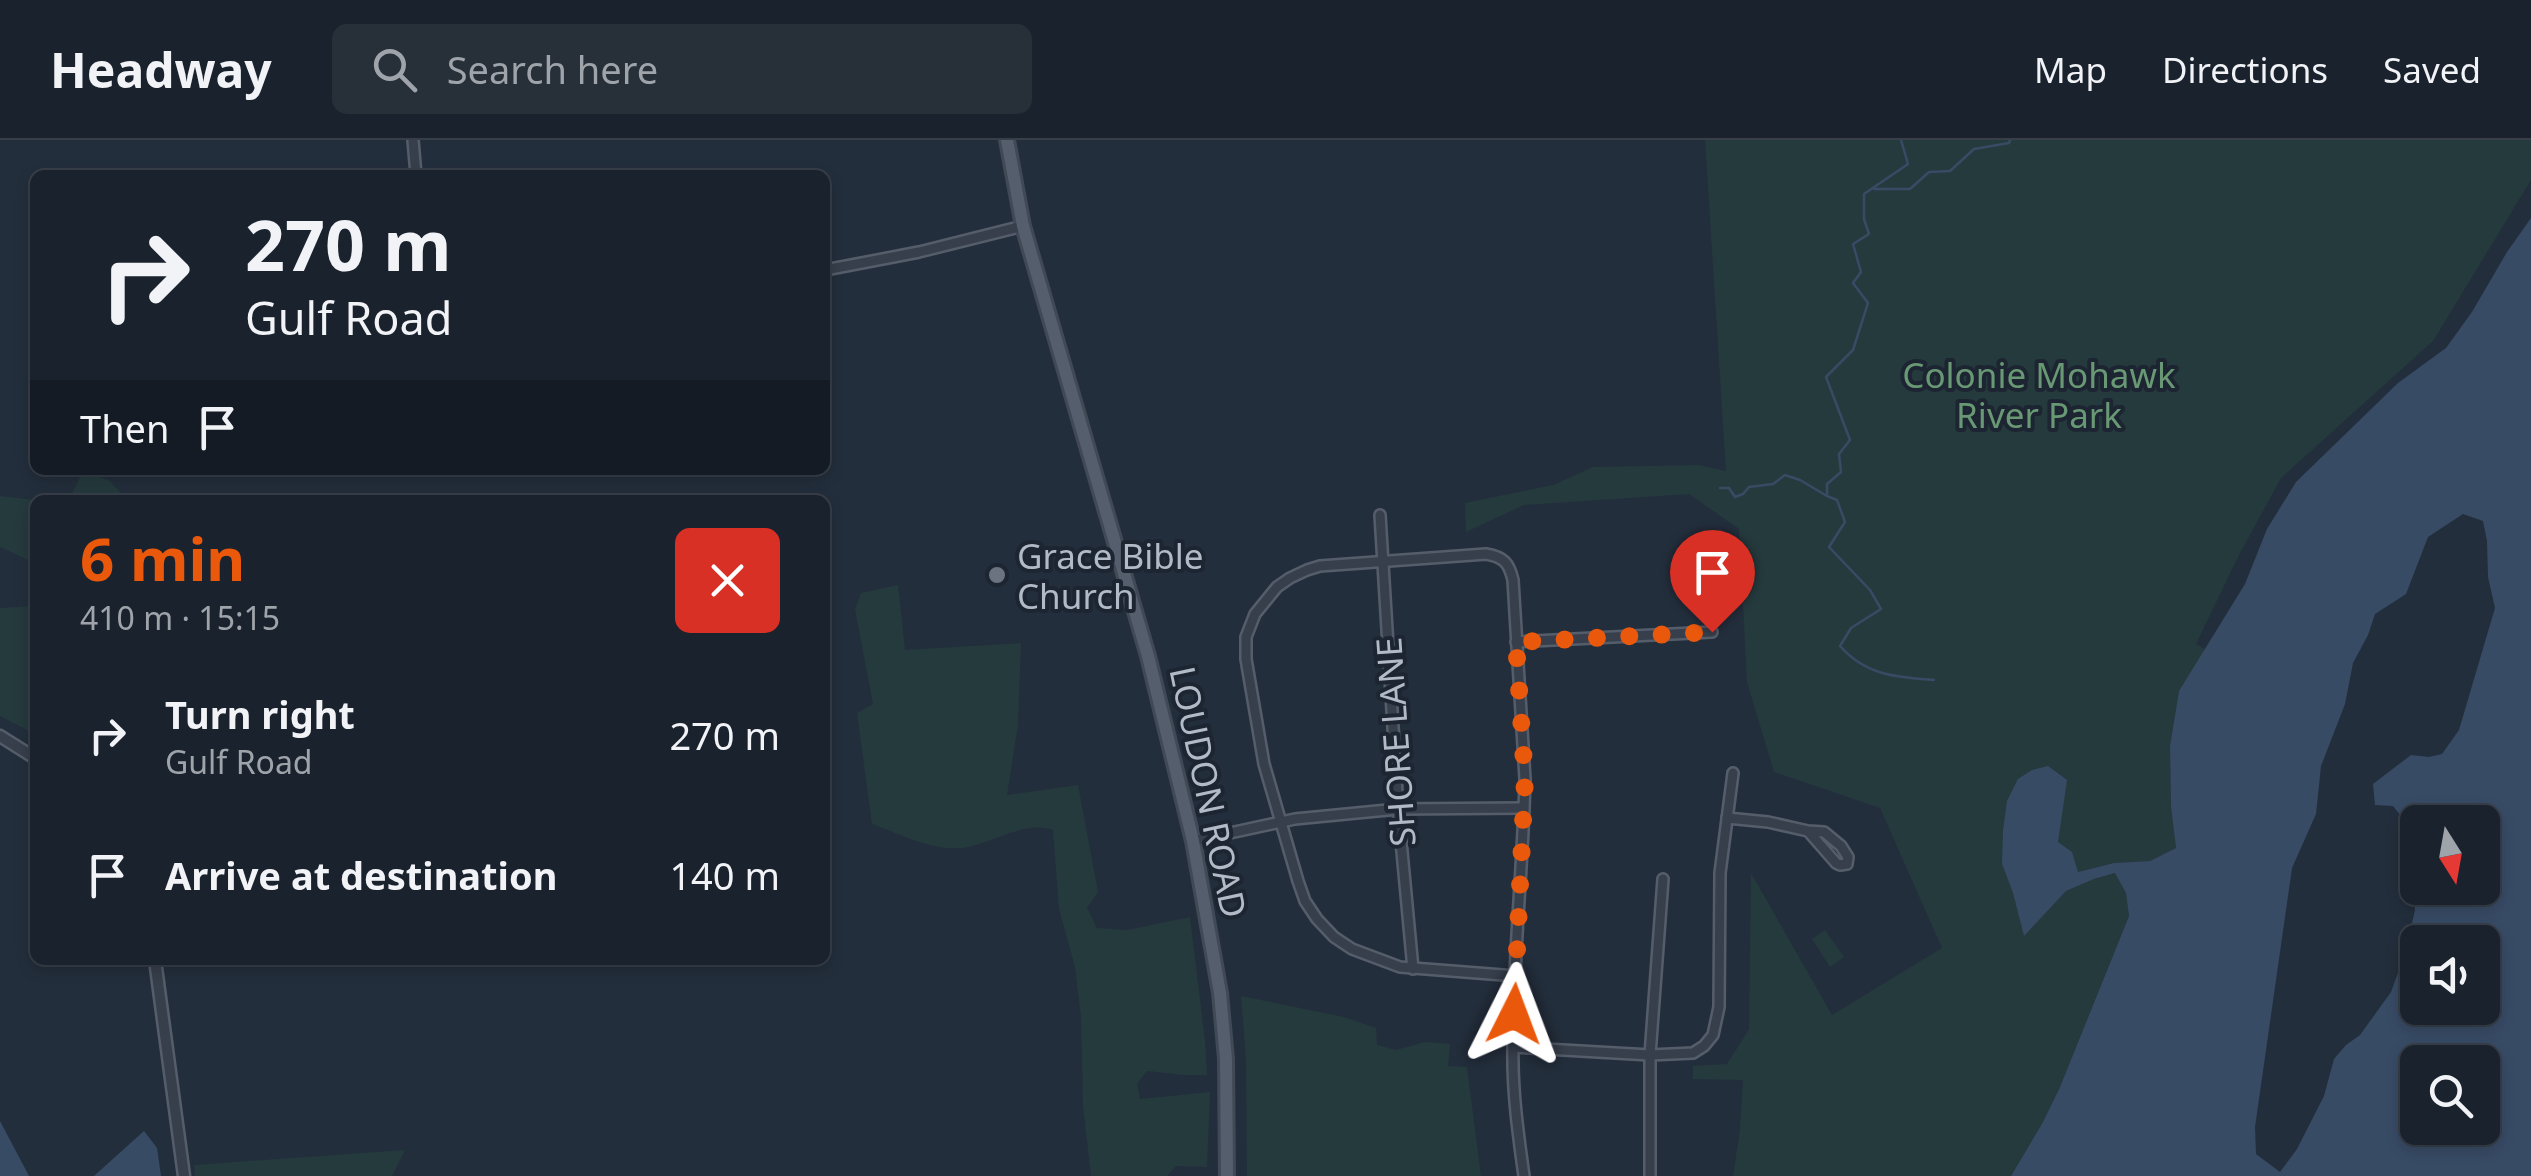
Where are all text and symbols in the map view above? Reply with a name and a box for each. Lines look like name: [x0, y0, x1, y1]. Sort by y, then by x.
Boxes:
search box: [332, 24, 1032, 114]
text: Headway: [50, 37, 272, 102]
icon: search: [367, 42, 422, 97]
text: Search here: [447, 43, 658, 95]
text: Map: [2034, 46, 2107, 93]
text: Directions: [2162, 46, 2328, 93]
text: Saved: [2383, 46, 2481, 93]
text: 270 m: [245, 196, 452, 292]
icon: right: [80, 210, 210, 340]
text: Gulf Road: [245, 287, 453, 348]
park label: Colonie Mohawk River Park: [1902, 351, 2176, 438]
icon: arrive: [190, 400, 245, 455]
text: Then: [80, 402, 170, 454]
text: 6 min: [80, 517, 245, 599]
button: close: [675, 528, 780, 633]
pin: [1670, 530, 1755, 633]
place label: Grace Bible Church: [1017, 532, 1204, 619]
icon: arrive: [1685, 545, 1740, 600]
marker: Grace Bible Church: [986, 564, 1008, 586]
text: 410 m · 15:15: [80, 596, 280, 639]
street label: SHORE LANE: [1364, 636, 1426, 848]
street label: LOUDON ROAD: [1159, 662, 1259, 922]
text: Turn right: [165, 688, 355, 740]
icon: right: [80, 708, 135, 763]
text: 270 m: [669, 709, 780, 761]
text: Gulf Road: [165, 740, 313, 783]
north arrow: [2400, 805, 2500, 905]
map controls: [2400, 805, 2500, 1145]
icon: arrive: [80, 848, 135, 903]
text: Arrive at destination: [165, 849, 557, 901]
text: 140 m: [669, 849, 780, 901]
button: sound: [2400, 925, 2500, 1025]
position arrow: [1462, 962, 1566, 1066]
button: search: [2400, 1045, 2500, 1145]

